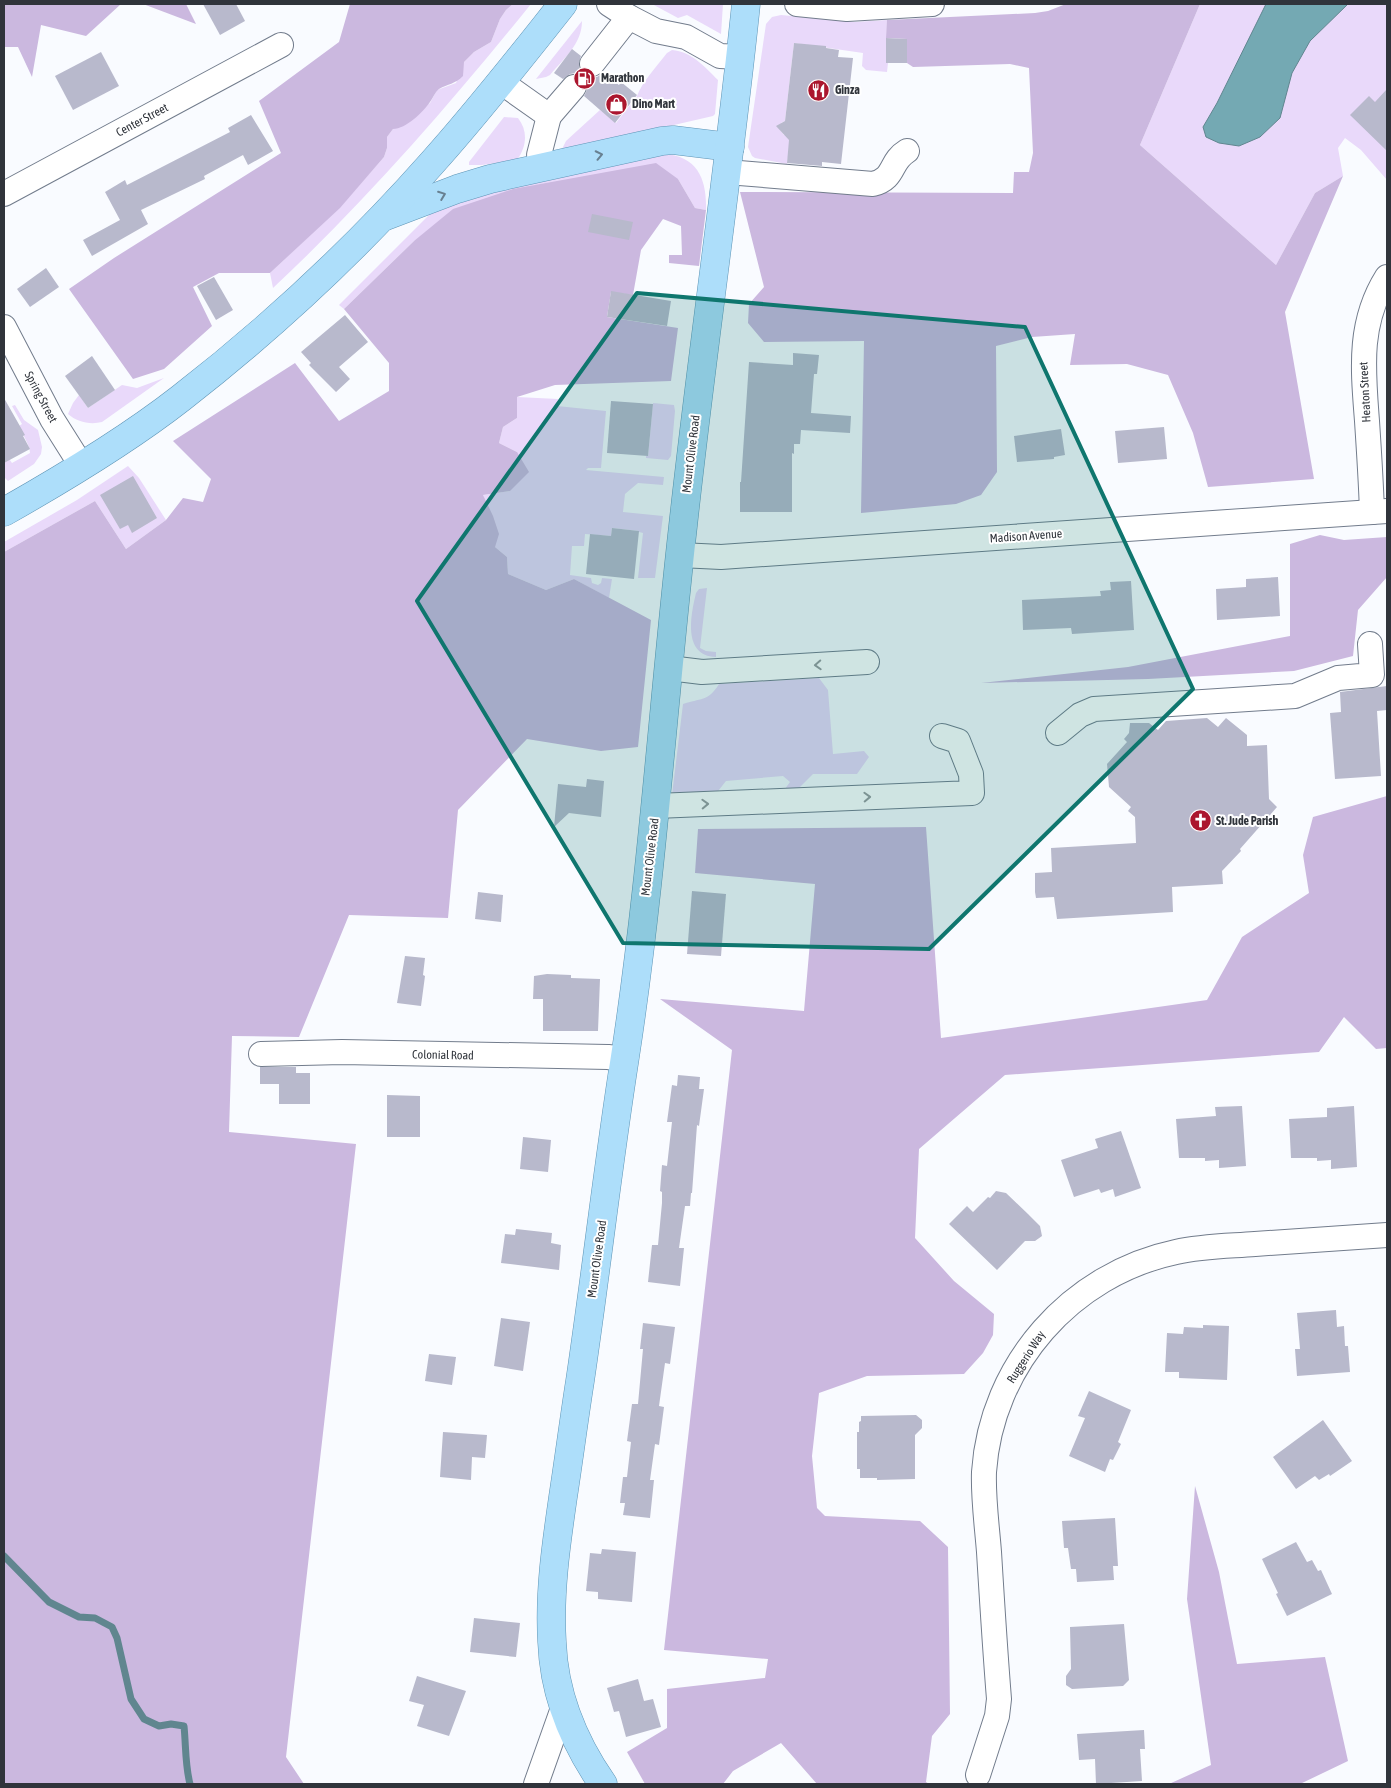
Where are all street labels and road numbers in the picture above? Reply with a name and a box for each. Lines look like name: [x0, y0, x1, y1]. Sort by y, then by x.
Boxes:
street label: Center Street: [114, 100, 171, 140]
street label: Heaton Street: [1356, 361, 1374, 423]
street label: Spring Street: [22, 369, 61, 425]
street label: Mount Olive Road: [679, 414, 703, 494]
street label: Madison Avenue: [989, 526, 1063, 546]
street label: Mount Olive Road: [638, 817, 662, 897]
street label: Colonial Road: [412, 1047, 474, 1063]
street label: Mount Olive Road: [585, 1219, 609, 1299]
street label: Ruggerio Way: [1004, 1328, 1048, 1386]

